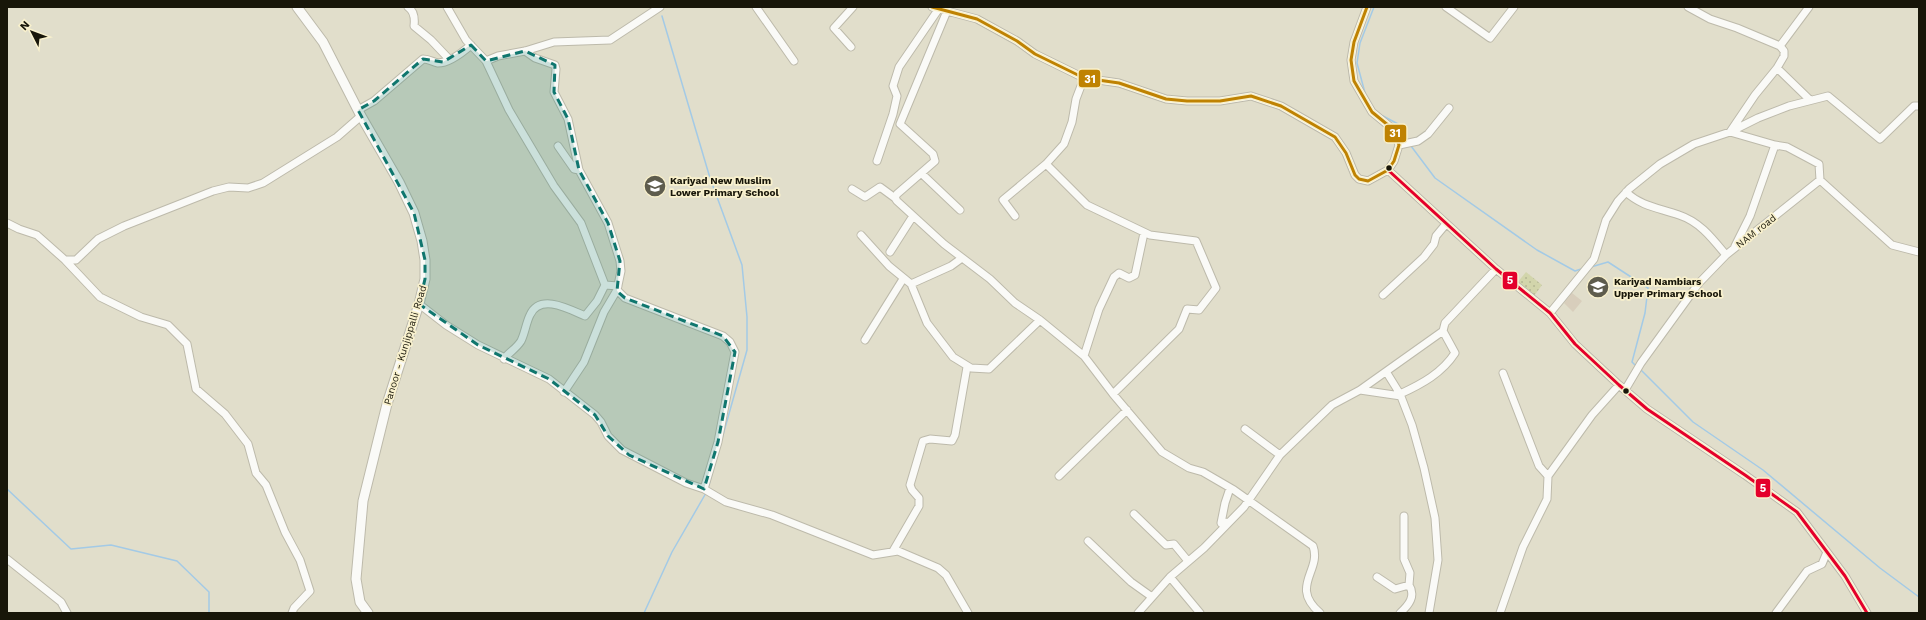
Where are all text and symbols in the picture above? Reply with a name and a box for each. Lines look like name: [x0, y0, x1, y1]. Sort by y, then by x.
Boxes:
north arrow: [12, 12, 52, 52]
text: N: [17, 18, 32, 33]
line badge: 31: [1078, 69, 1101, 88]
text: 31: [1084, 73, 1096, 86]
line badge: 31: [1384, 124, 1407, 143]
text: 31: [1389, 127, 1401, 140]
unlabelled marker: [1384, 163, 1394, 173]
school or university icon: Kariyad New Muslim Lower Primary School: [642, 173, 668, 199]
place label: Kariyad New Muslim Lower Primary School: [670, 175, 779, 198]
street label: NAM road: [1734, 212, 1778, 250]
line badge: 5: [1502, 271, 1518, 290]
text: 5: [1507, 274, 1513, 287]
school or university icon: Kariyad Nambiars Upper Primary School: [1585, 274, 1611, 300]
place label: Kariyad Nambiars Upper Primary School: [1614, 276, 1722, 299]
street label: Panoor - Kunjippalli Road: [382, 284, 428, 406]
unlabelled marker: [1621, 386, 1631, 396]
line badge: 5: [1755, 478, 1771, 498]
text: 5: [1760, 482, 1766, 495]

